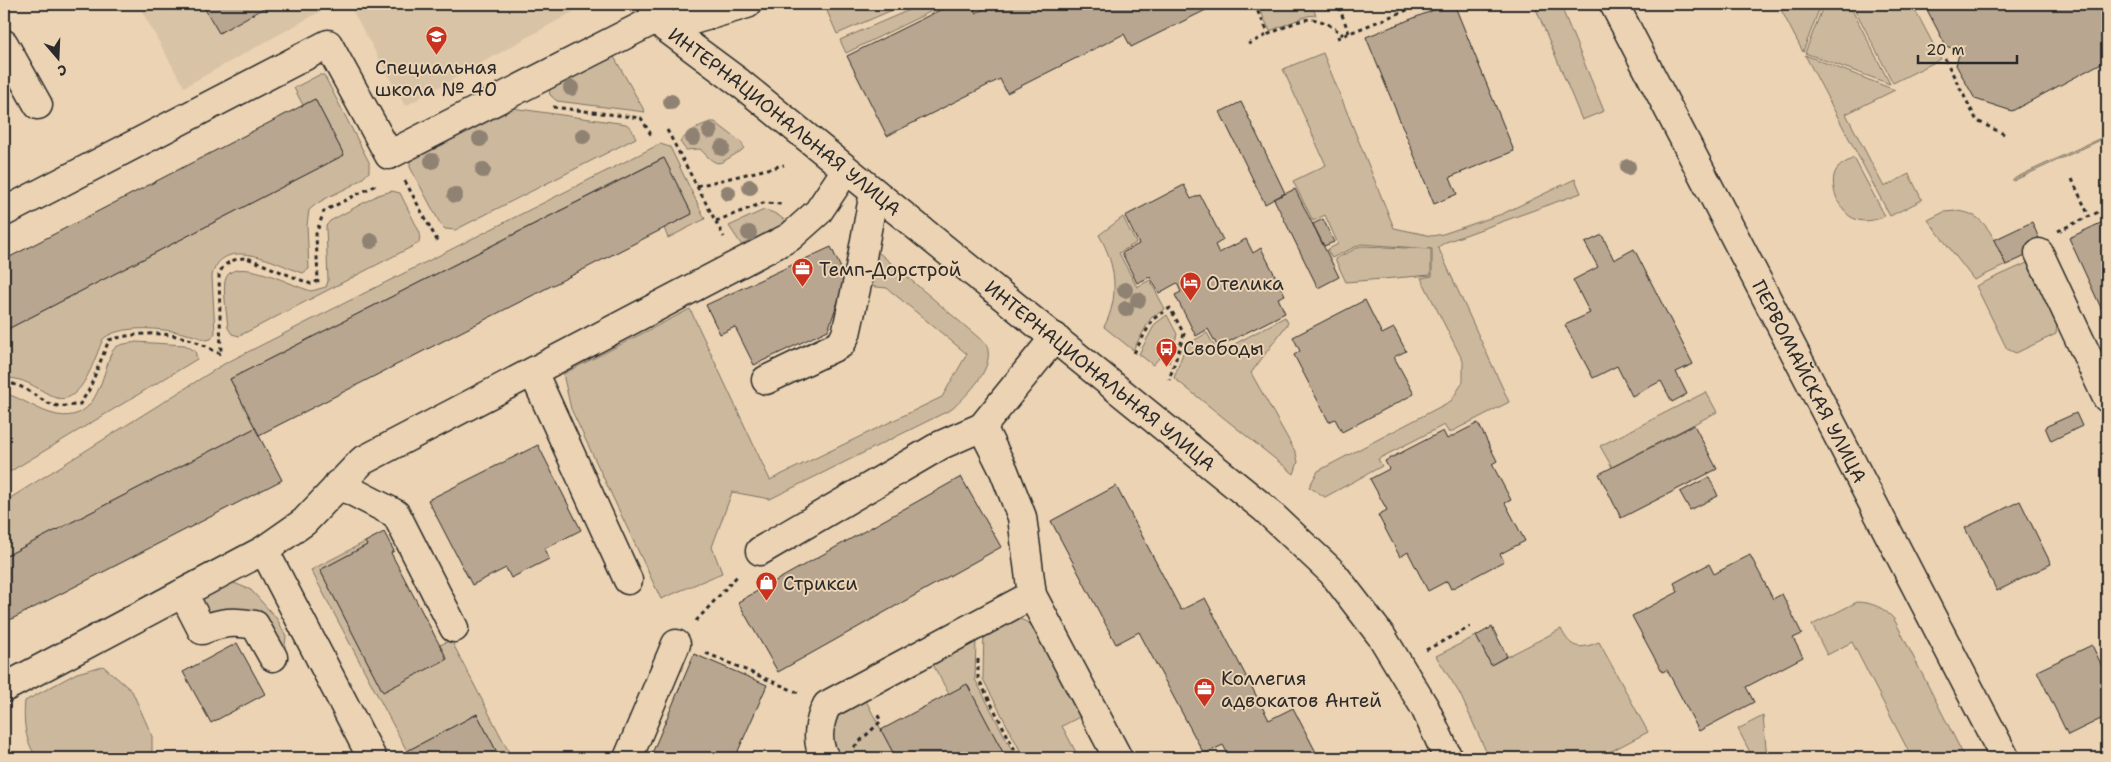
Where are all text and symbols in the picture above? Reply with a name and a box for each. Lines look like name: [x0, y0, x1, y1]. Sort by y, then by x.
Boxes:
street label: ИНТЕРНАЦИОНАЛЬНАЯ УЛИЦА: [664, 22, 906, 221]
school or university icon: Специальная школа № 40: [424, 24, 448, 55]
north arrow: [32, 32, 82, 82]
scale bar: [1918, 32, 2017, 64]
text: 20 m: [1926, 40, 1965, 60]
place label: Специальная школа № 40: [375, 55, 497, 102]
text: С: [55, 60, 69, 80]
office icon: Темп-Дорстрой: [791, 257, 815, 288]
place label: Темп-Дорстрой: [819, 257, 961, 282]
hotel icon: Отелика: [1178, 271, 1202, 302]
place label: Отелика: [1206, 271, 1284, 296]
street label: ИНТЕРНАЦИОНАЛЬНАЯ УЛИЦА: [980, 274, 1221, 477]
street label: ПЕРВОМАЙСКАЯ УЛИЦА: [1747, 275, 1873, 487]
bus stop icon: Свободы: [1155, 336, 1179, 367]
place label: Свободы: [1183, 336, 1264, 361]
shop icon: Стрикси: [755, 571, 779, 602]
place label: Стрикси: [783, 571, 858, 596]
place label: Коллегия адвокатов Антей: [1221, 666, 1382, 713]
office icon: Коллегия адвокатов Антей: [1193, 677, 1217, 708]

